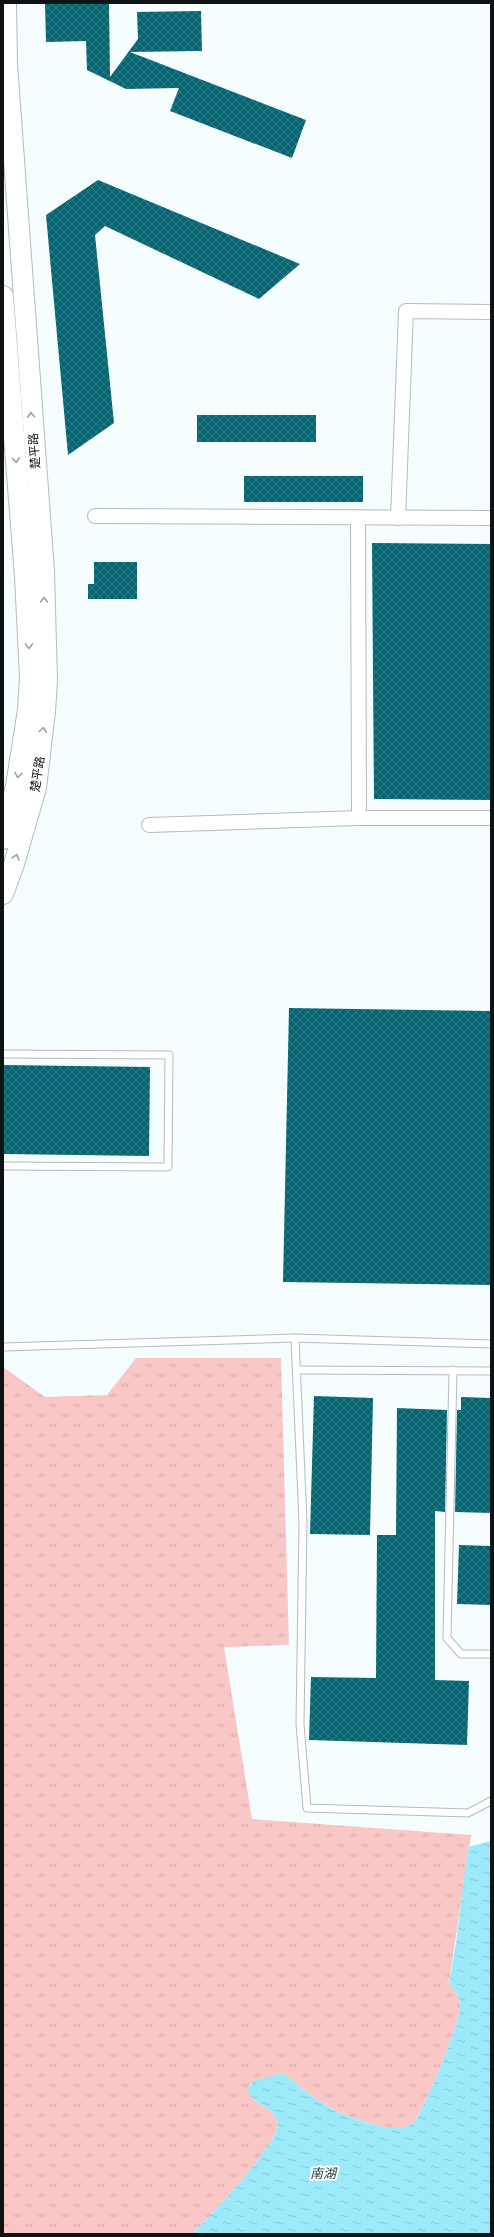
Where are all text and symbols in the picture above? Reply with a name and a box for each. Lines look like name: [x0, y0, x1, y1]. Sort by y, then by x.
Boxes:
one-way arrow: [27, 412, 36, 418]
street label: 楚平路: [25, 433, 43, 469]
one-way arrow: [12, 457, 21, 463]
one-way arrow: [40, 597, 48, 603]
one-way arrow: [25, 643, 33, 649]
one-way arrow: [38, 727, 47, 733]
street label: 楚平路: [27, 755, 47, 793]
one-way arrow: [14, 772, 23, 778]
one-way arrow: [11, 854, 20, 861]
water label: 南湖: [310, 2165, 338, 2181]

